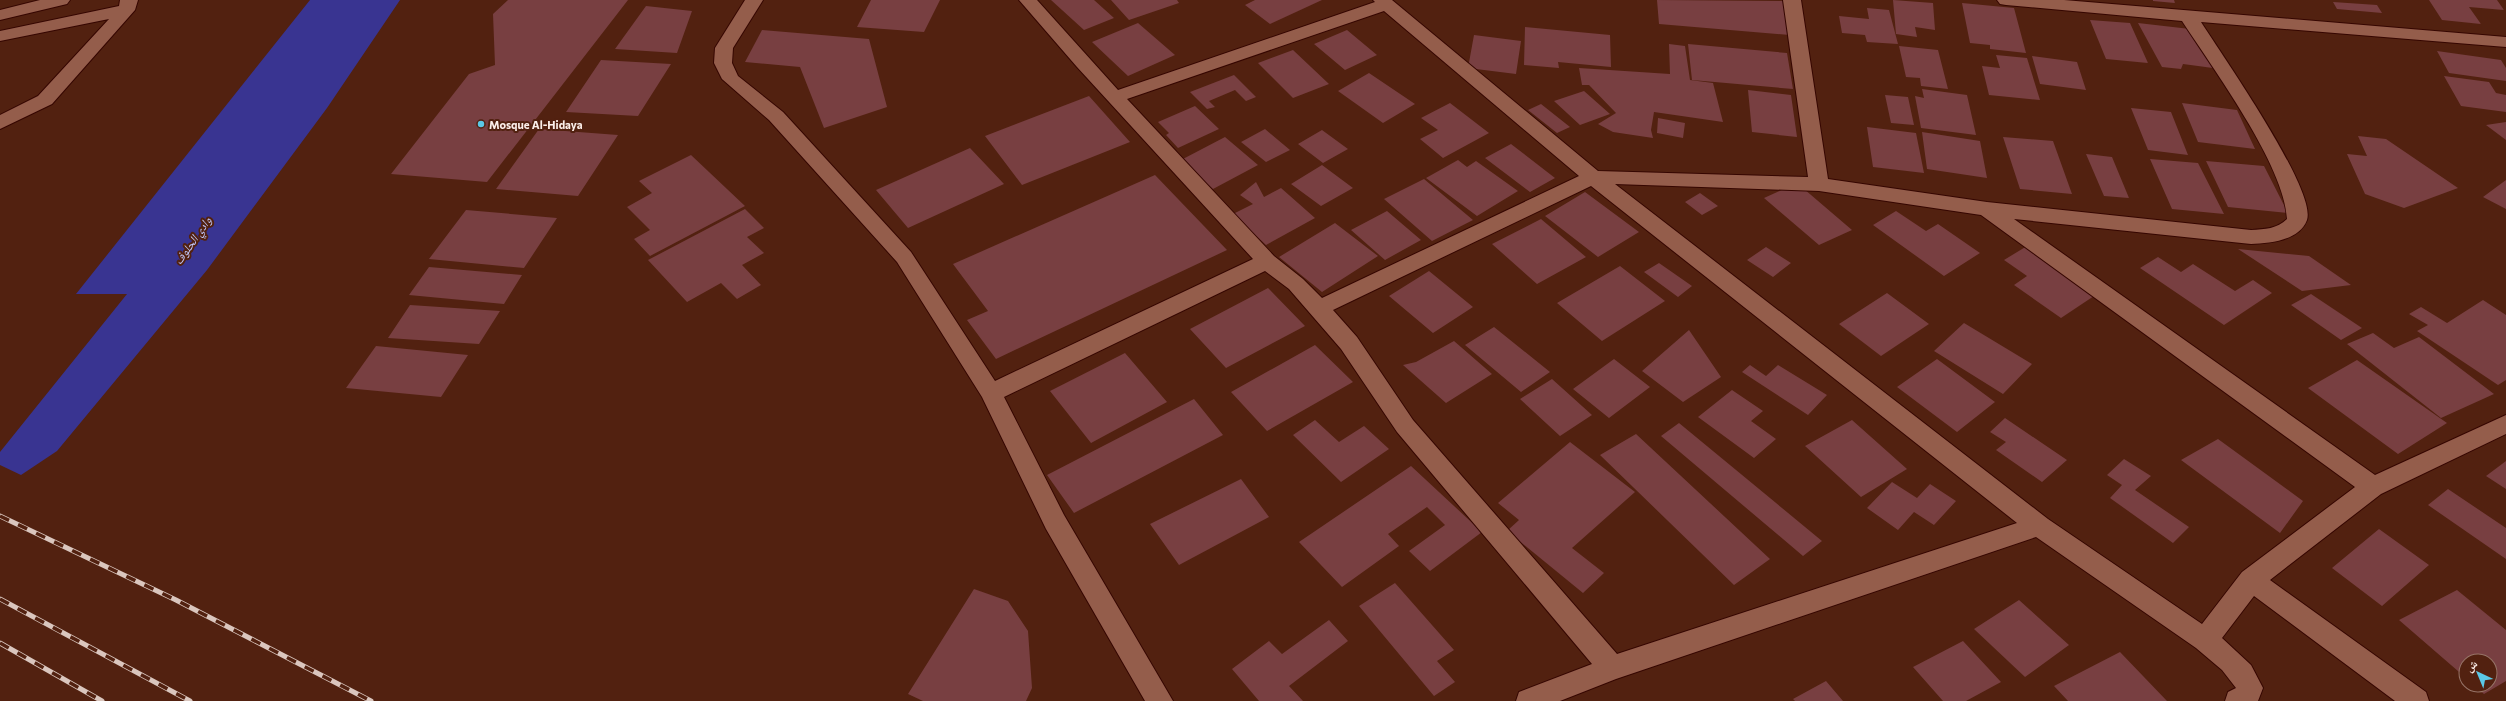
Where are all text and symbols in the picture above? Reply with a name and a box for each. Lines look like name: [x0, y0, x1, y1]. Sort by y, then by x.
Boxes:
place label: Mosque Al-Hidaya: [489, 118, 583, 131]
marker: Mosque Al-Hidaya: [476, 119, 486, 129]
water label: وادي الحلوف: [170, 213, 217, 269]
north arrow: [2458, 653, 2498, 693]
text: ش: [2462, 656, 2481, 676]

